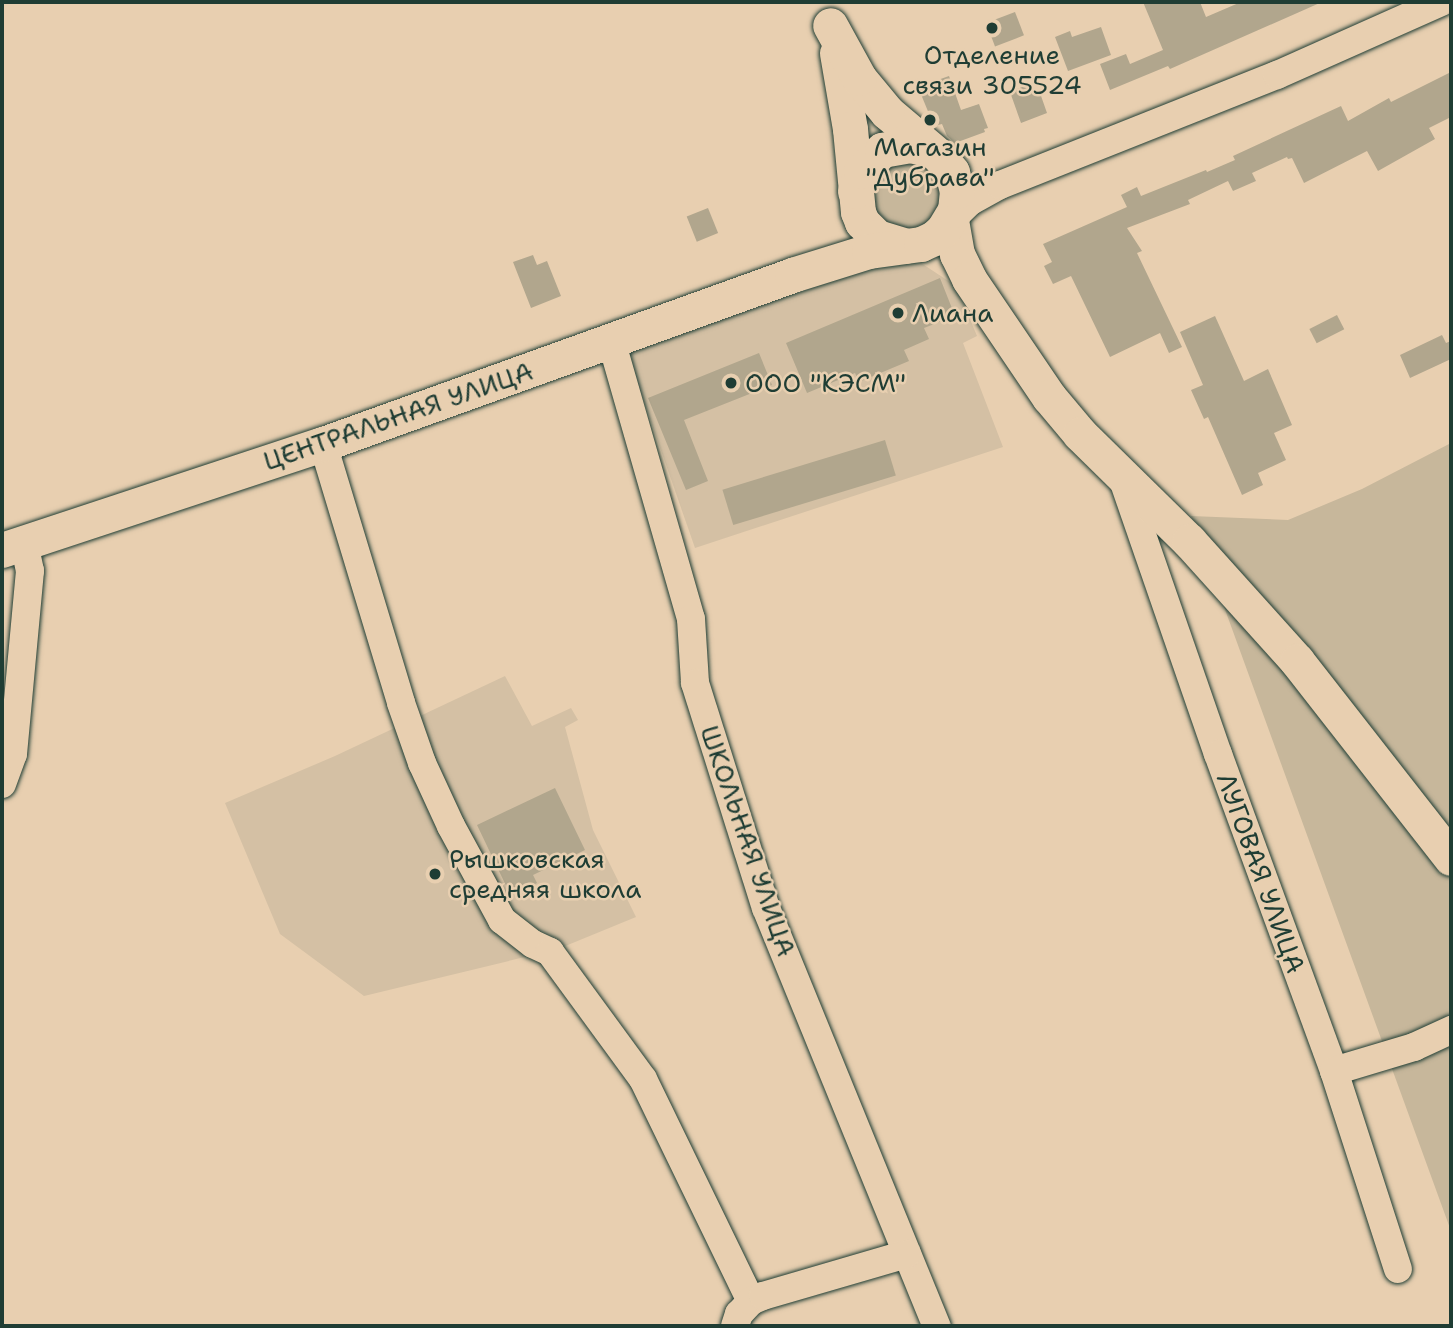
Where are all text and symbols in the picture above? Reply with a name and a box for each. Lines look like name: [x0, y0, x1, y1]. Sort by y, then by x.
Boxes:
marker: Отделение связи 305524: [984, 20, 1000, 36]
place label: Отделение связи 305524: [902, 39, 1082, 100]
marker: Магазин "Дубрава": [922, 112, 938, 128]
place label: Магазин "Дубрава": [866, 131, 994, 192]
place label: Лиана: [912, 297, 993, 329]
marker: Лиана: [890, 305, 906, 321]
street label: ЦЕНТРАЛЬНАЯ УЛИЦА: [259, 355, 537, 477]
place label: ООО "КЭСМ": [745, 367, 906, 399]
marker: ООО "КЭСМ": [723, 375, 739, 391]
street label: ШКОЛЬНАЯ УЛИЦА: [694, 721, 802, 961]
street label: ЛУГОВАЯ УЛИЦА: [1210, 769, 1312, 977]
place label: Рышковская средняя школа: [449, 843, 641, 904]
marker: Рышковская средняя школа: [427, 866, 443, 882]

